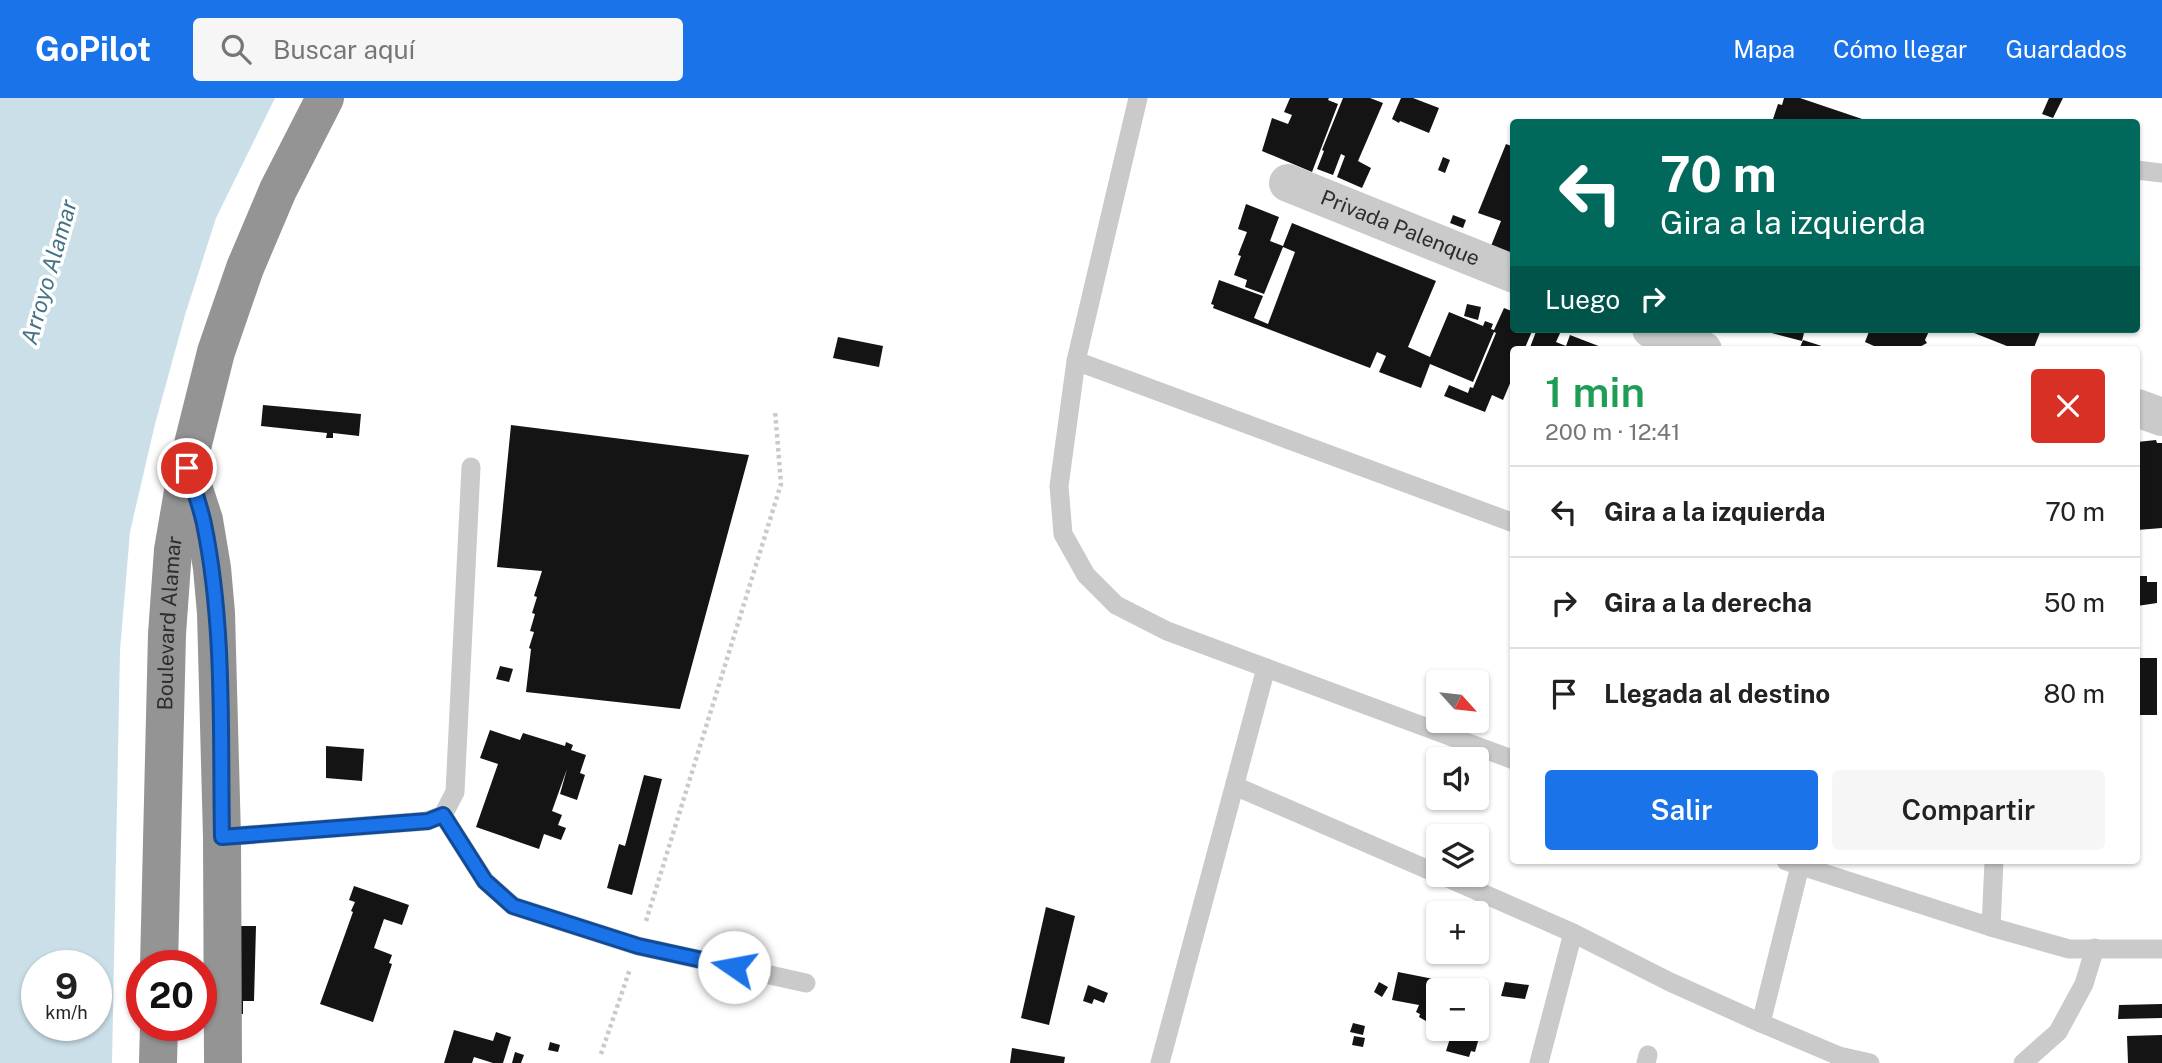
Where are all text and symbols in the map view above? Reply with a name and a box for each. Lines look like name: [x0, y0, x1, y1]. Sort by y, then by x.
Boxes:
search box: [193, 18, 683, 81]
text: GoPilot: [35, 30, 151, 68]
icon: search: [217, 30, 255, 68]
text: Buscar aquí: [273, 34, 415, 65]
text: Mapa: [1733, 35, 1795, 63]
text: Cómo llegar: [1833, 35, 1967, 63]
text: Guardados: [2005, 35, 2127, 63]
text: 70 m: [1660, 145, 1777, 203]
icon: left: [1545, 147, 1636, 238]
street label: Privada Palenque: [1317, 185, 1484, 271]
water label: Arroyo Alamar: [15, 196, 82, 347]
text: Gira a la izquierda: [1660, 204, 1926, 241]
icon: right: [1634, 280, 1672, 318]
text: Luego: [1545, 284, 1620, 315]
text: 1 min: [1545, 367, 1645, 416]
button: close: [2031, 369, 2105, 443]
text: 200 m · 12:41: [1545, 418, 1680, 445]
pin: [157, 438, 217, 498]
icon: arrive: [168, 449, 206, 487]
icon: left: [1545, 493, 1583, 531]
text: Gira a la izquierda: [1604, 496, 1826, 527]
text: 70 m: [2045, 496, 2105, 527]
street label: Boulevard Alamar: [152, 534, 187, 711]
icon: right: [1545, 584, 1583, 622]
text: Gira a la derecha: [1604, 587, 1812, 618]
text: 50 m: [2044, 587, 2105, 618]
north arrow: [1426, 670, 1489, 733]
map controls: [1426, 670, 1489, 1041]
icon: arrive: [1545, 675, 1583, 713]
text: Llegada al destino: [1604, 678, 1830, 709]
text: 80 m: [2044, 678, 2105, 709]
button: sound: [1426, 747, 1489, 810]
button: Salir: [1545, 770, 1818, 850]
button: Compartir: [1832, 770, 2105, 850]
button: layers: [1426, 824, 1489, 887]
button: +: [1426, 901, 1489, 964]
position arrow: [697, 930, 771, 1004]
speed limit sign: 20: [126, 950, 217, 1041]
text: 9: [55, 966, 78, 1007]
button: −: [1426, 978, 1489, 1041]
text: km/h: [45, 1002, 88, 1023]

